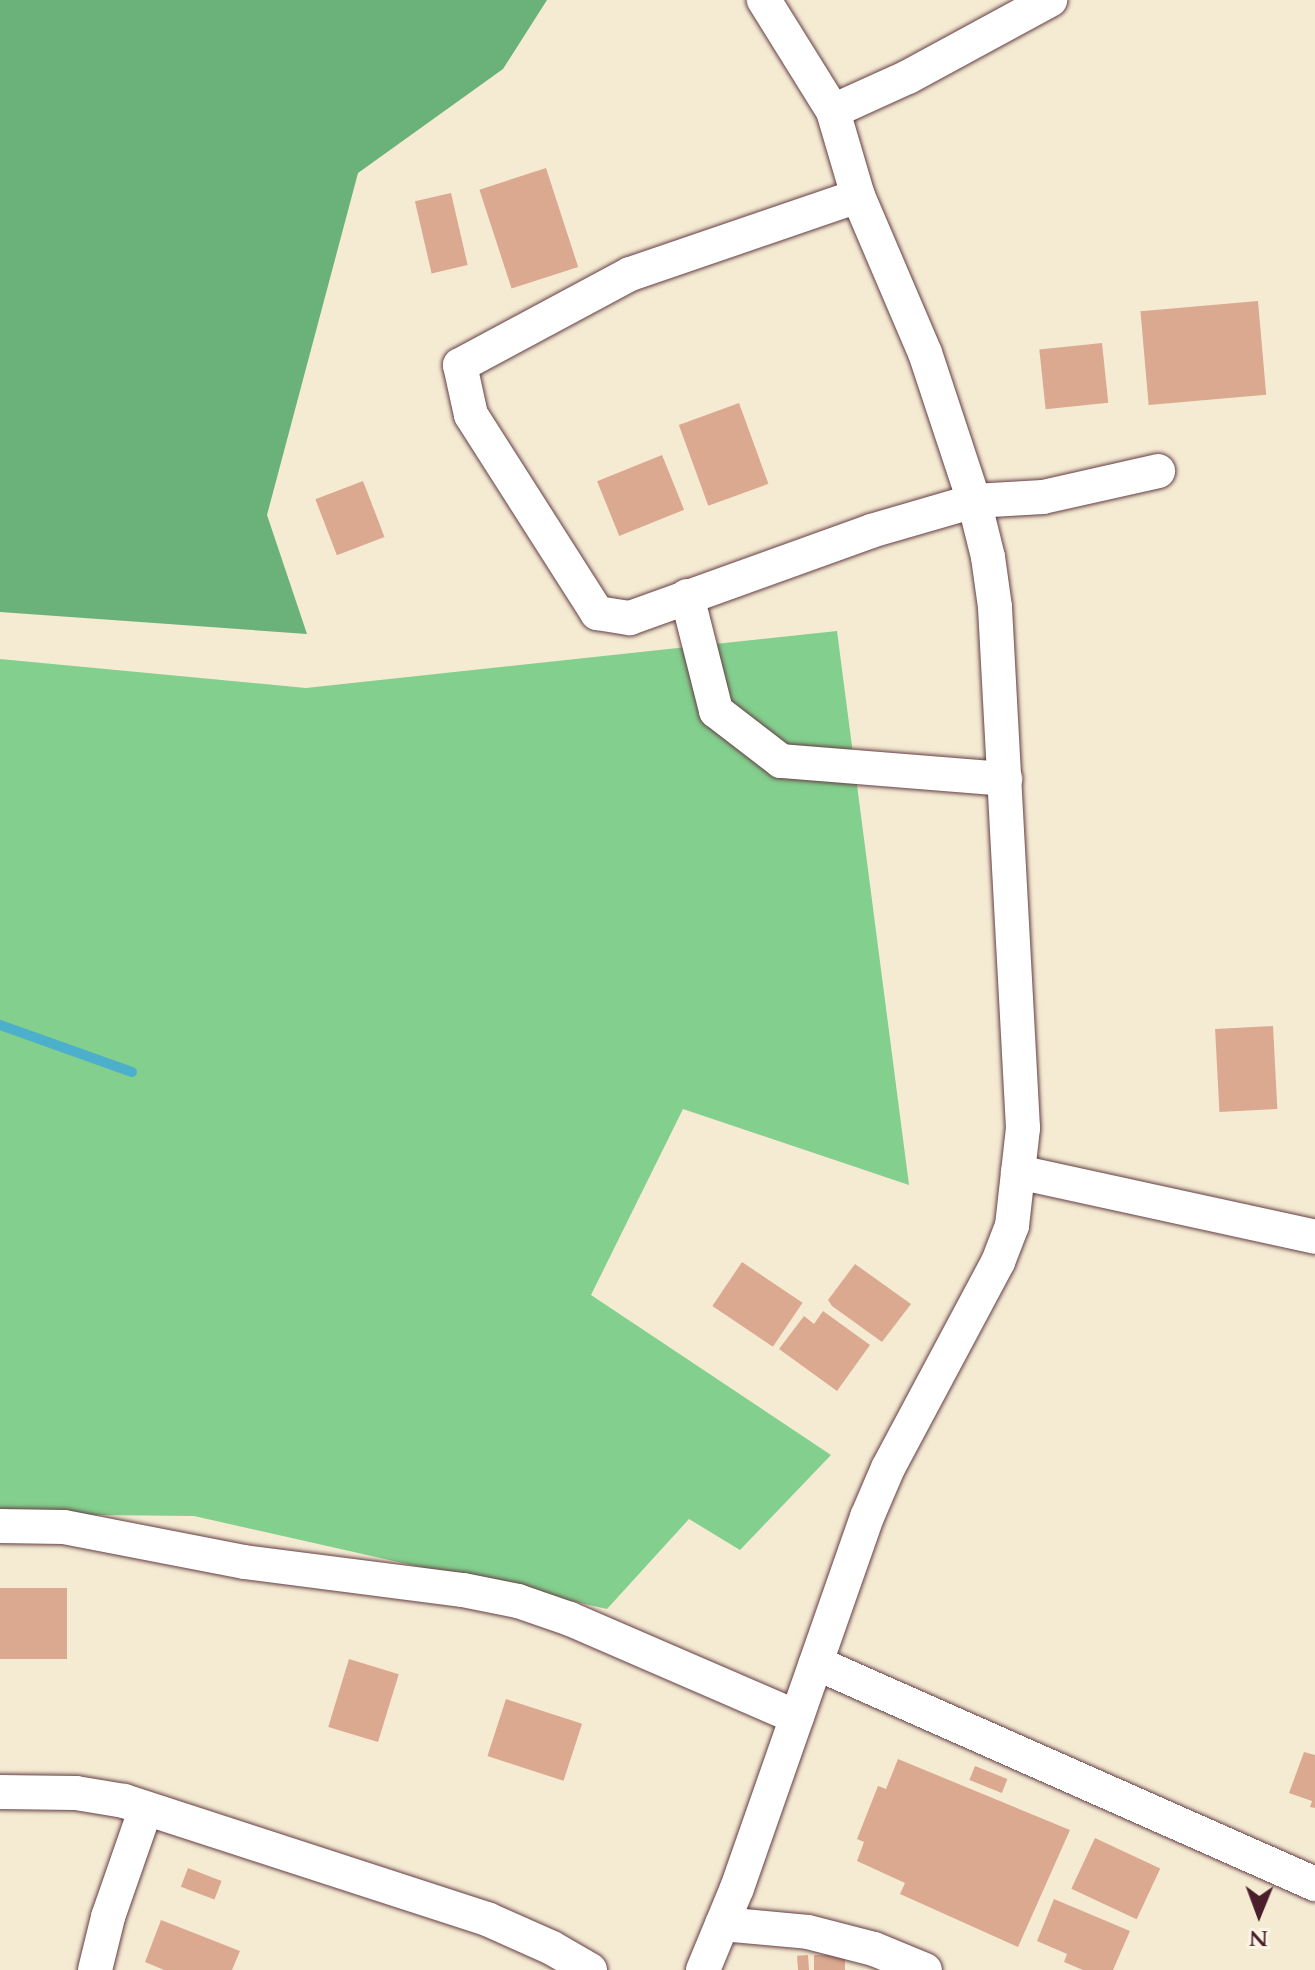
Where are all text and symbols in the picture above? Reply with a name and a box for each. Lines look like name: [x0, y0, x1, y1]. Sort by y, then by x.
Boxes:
north arrow: [1219, 1874, 1299, 1954]
text: N: [1249, 1923, 1268, 1953]

